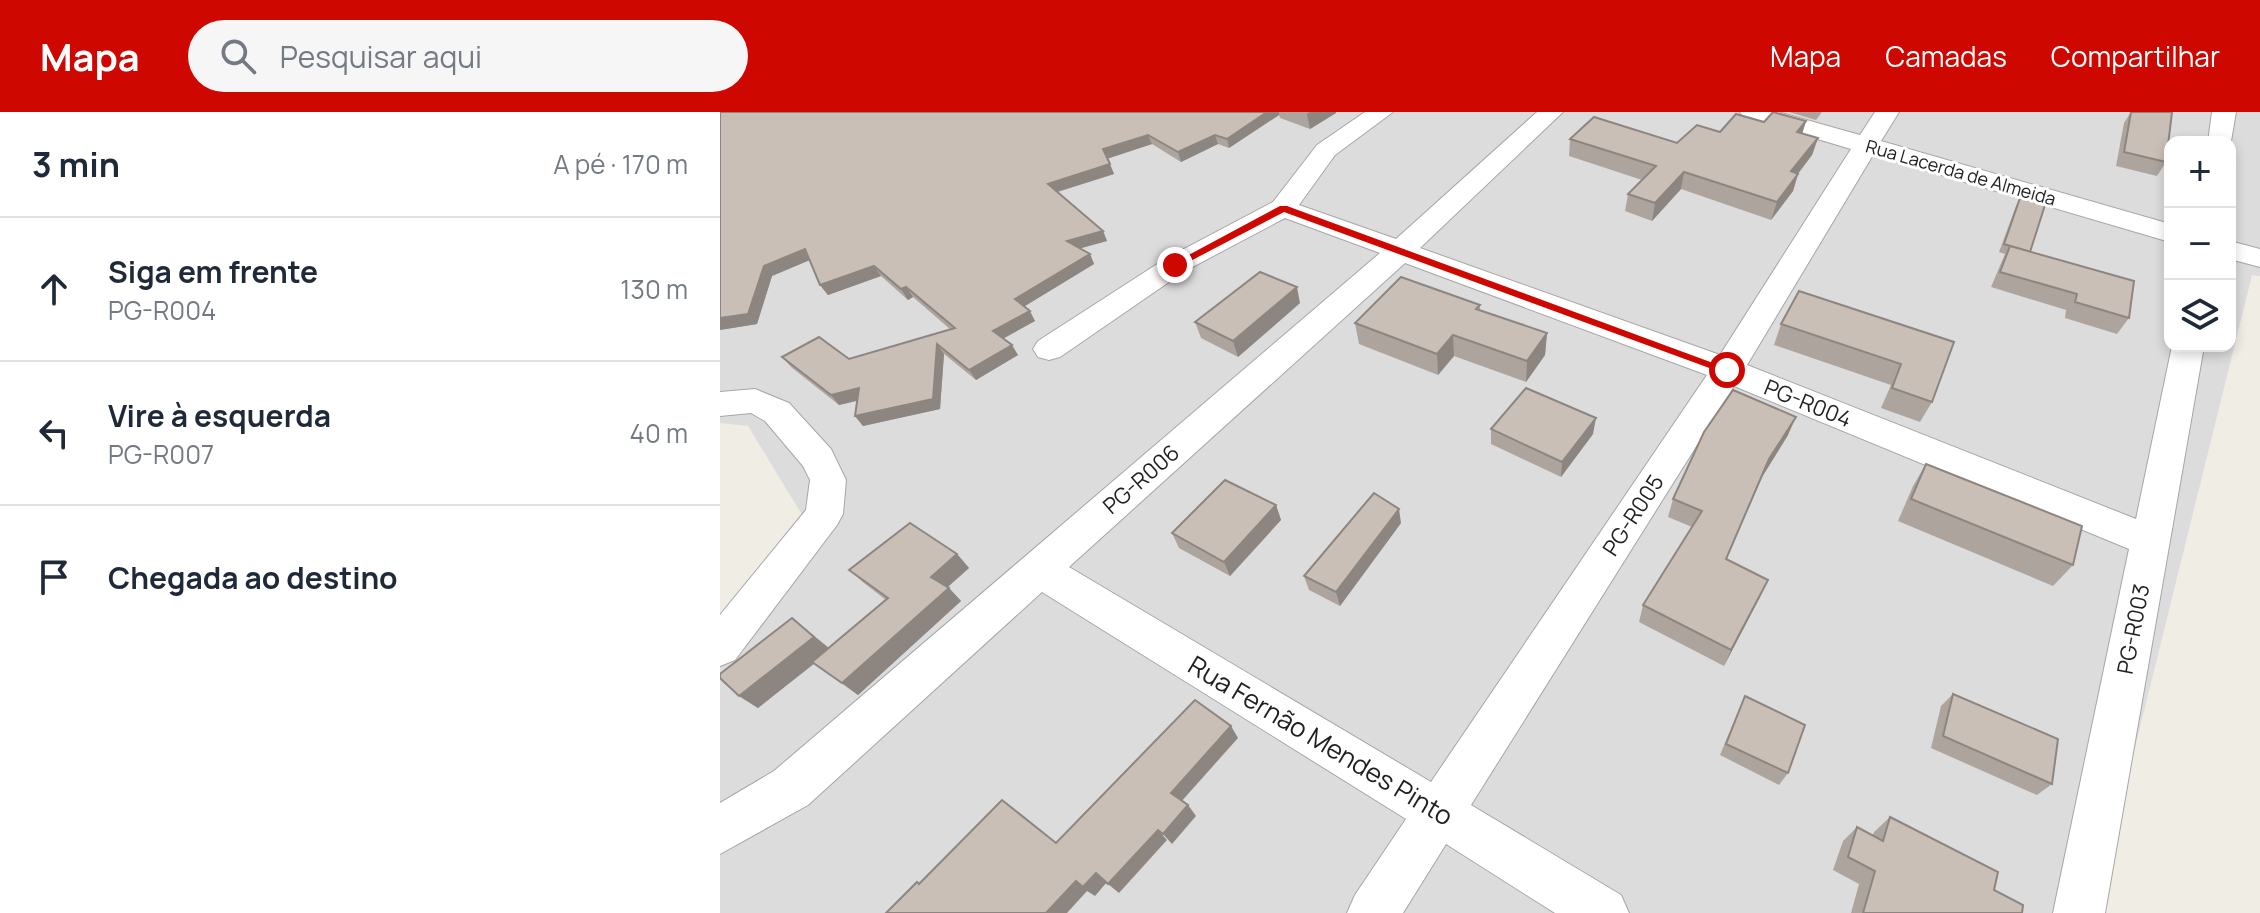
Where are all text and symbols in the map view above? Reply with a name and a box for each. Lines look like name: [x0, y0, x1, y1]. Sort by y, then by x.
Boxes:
search box: [188, 20, 748, 92]
text: Mapa: [40, 30, 140, 82]
icon: search: [216, 34, 260, 78]
text: Pesquisar aqui: [280, 36, 482, 77]
text: Mapa: [1770, 37, 1841, 75]
text: Camadas: [1885, 37, 2007, 75]
text: Compartilhar: [2051, 37, 2220, 75]
street label: Rua Lacerda de Almeida: [1863, 133, 2059, 211]
map controls: [2164, 136, 2236, 352]
button: +: [2164, 136, 2236, 208]
text: 3 min: [32, 141, 120, 187]
text: A pé · 170 m: [553, 146, 688, 182]
button: −: [2164, 208, 2236, 280]
route end: [1157, 247, 1193, 283]
text: Siga em frente: [108, 251, 318, 292]
icon: ahead: [32, 267, 76, 311]
text: 130 m: [620, 271, 688, 307]
button: layers: [2164, 280, 2236, 352]
text: PG-R004: [108, 292, 216, 328]
route start: [1709, 352, 1745, 388]
street label: PG-R004: [1760, 372, 1856, 434]
text: Vire à esquerda: [108, 395, 331, 436]
icon: left: [32, 411, 76, 455]
text: 40 m: [630, 415, 688, 451]
text: PG-R007: [108, 436, 214, 472]
street label: PG-R006: [1096, 437, 1186, 521]
street label: PG-R005: [1596, 468, 1670, 562]
icon: arrive: [32, 555, 76, 599]
text: Chegada ao destino: [108, 557, 398, 598]
street label: PG-R003: [2110, 582, 2156, 676]
street label: Rua Fernão Mendes Pinto: [1182, 646, 1460, 834]

